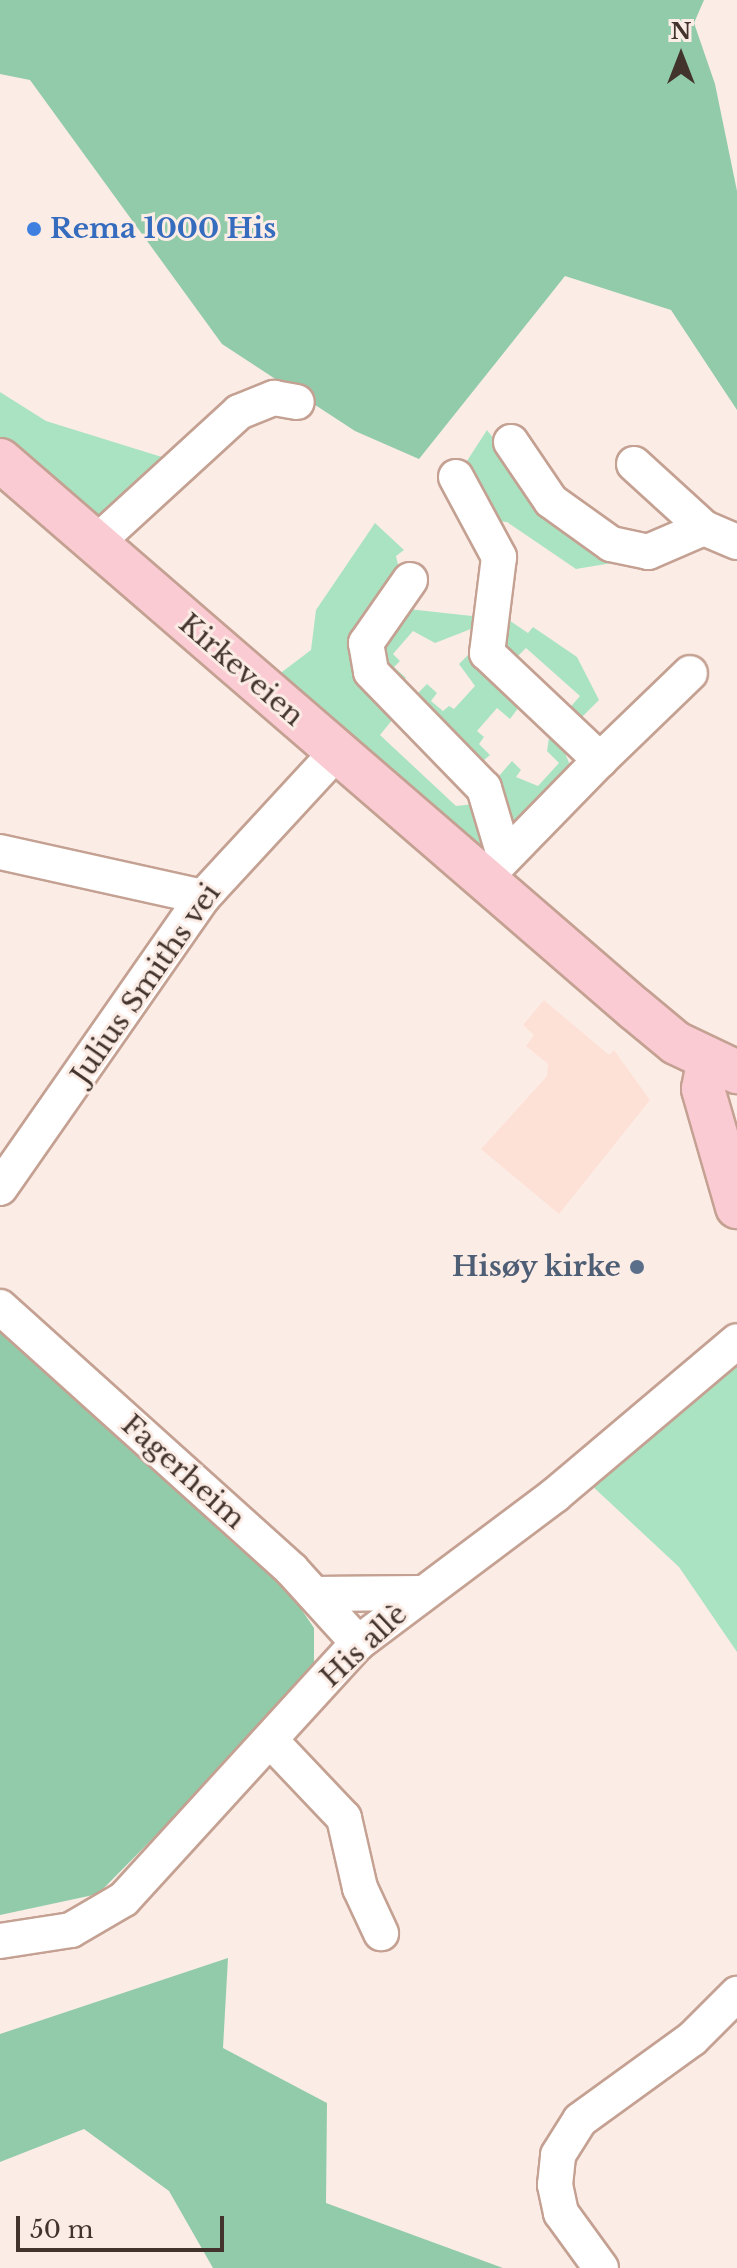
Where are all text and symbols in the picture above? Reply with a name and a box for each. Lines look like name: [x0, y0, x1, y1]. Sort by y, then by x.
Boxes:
north arrow: [641, 16, 721, 96]
text: N: [671, 18, 691, 45]
place label: Rema 1000 His: [50, 212, 276, 246]
marker: Rema 1000 His: [25, 220, 43, 238]
street label: Kirkeveien: [172, 607, 310, 733]
street label: Julius Smiths vei: [64, 877, 228, 1091]
place label: Hisøy kirke: [451, 1250, 621, 1284]
marker: Hisøy kirke: [628, 1258, 646, 1276]
street label: Fagerheim: [114, 1408, 252, 1536]
street label: His allè: [314, 1598, 414, 1694]
scale bar: [20, 2200, 228, 2250]
text: 50 m: [30, 2215, 93, 2244]

